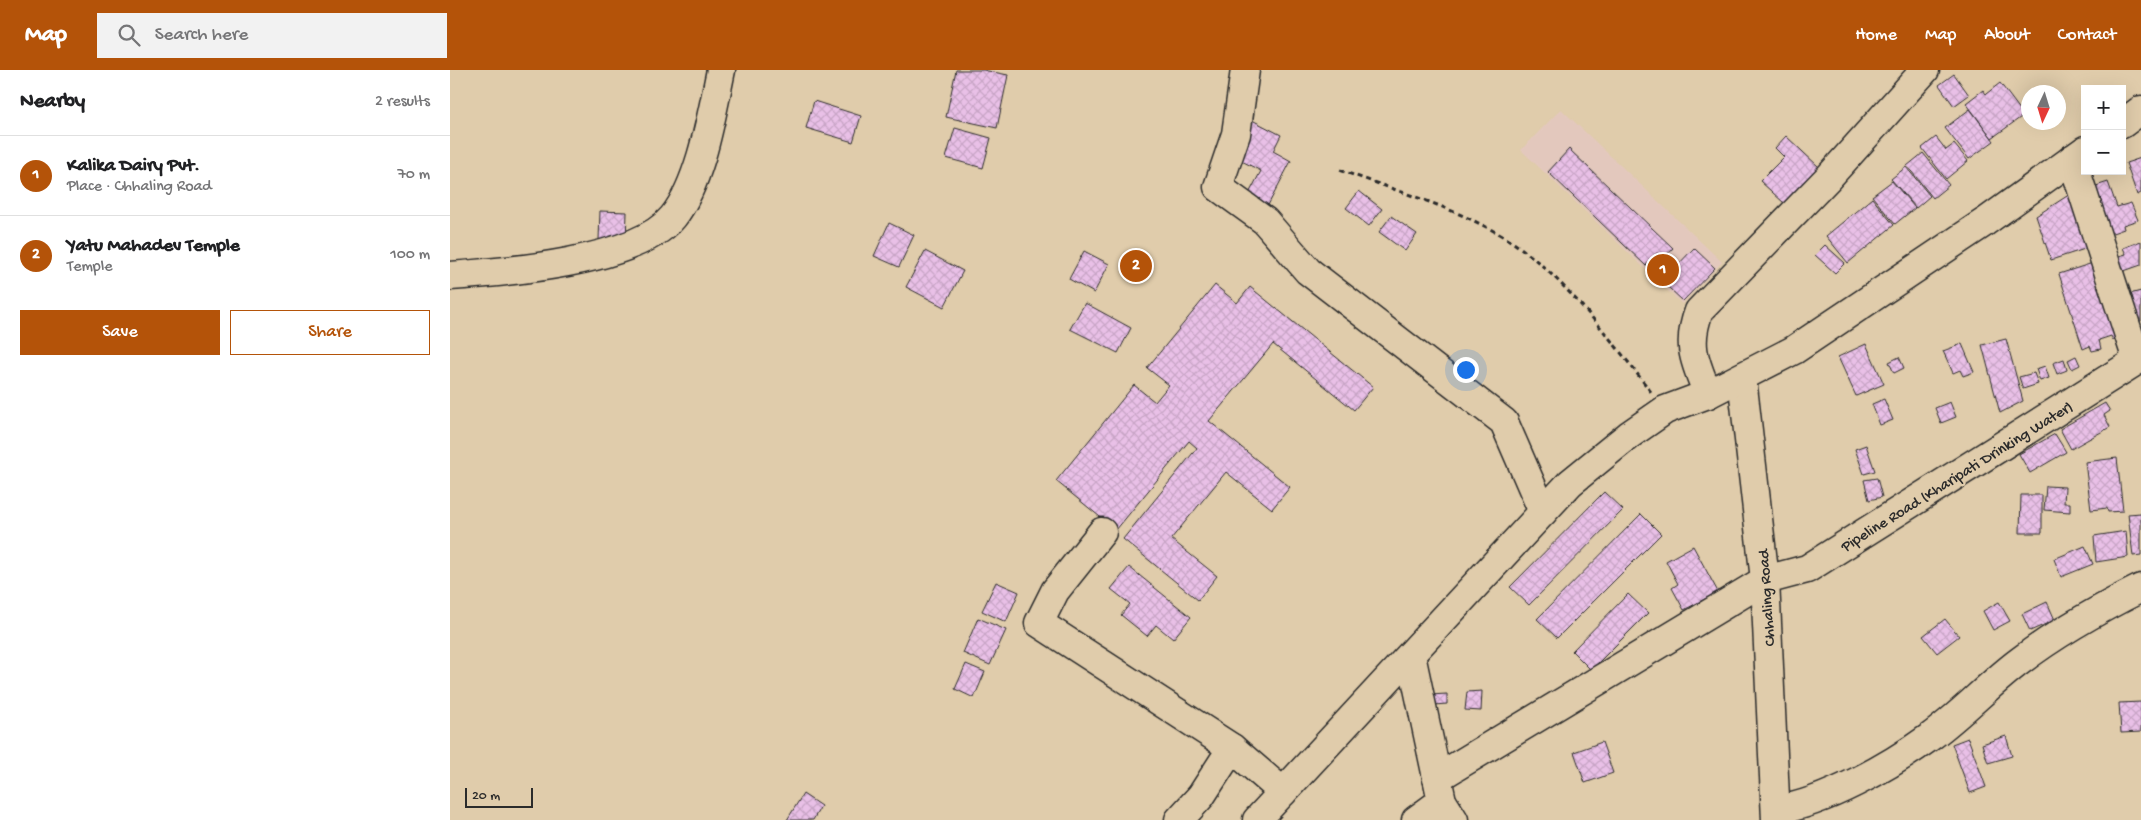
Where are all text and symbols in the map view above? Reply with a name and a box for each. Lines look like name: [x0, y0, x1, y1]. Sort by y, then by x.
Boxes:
search box: [97, 13, 447, 58]
text: Map: [25, 21, 67, 50]
icon: search: [115, 21, 143, 49]
text: Search here: [155, 24, 248, 47]
text: Home: [1855, 25, 1897, 46]
text: Map: [1925, 25, 1956, 46]
text: About: [1984, 25, 2030, 46]
text: Contact: [2058, 25, 2116, 46]
north arrow: [2021, 85, 2066, 130]
map controls: [2081, 85, 2126, 175]
button: +: [2081, 85, 2126, 130]
text: Nearby: [20, 90, 85, 115]
text: 2 results: [375, 93, 430, 112]
button: −: [2081, 130, 2126, 175]
text: Kalika Dairy Pvt.: [67, 155, 200, 178]
text: 1: [33, 166, 39, 185]
text: 70 m: [397, 166, 430, 185]
text: Place · Chhaling Road: [67, 178, 212, 197]
text: Yatu Mahadev Temple: [67, 235, 240, 258]
text: 2: [32, 246, 40, 265]
text: 100 m: [390, 246, 430, 265]
pin: 2: [1120, 247, 1152, 285]
pin: 1: [1647, 251, 1679, 289]
text: Temple: [67, 258, 112, 277]
button: Save: [20, 310, 220, 355]
button: Share: [230, 310, 430, 355]
your location: [1453, 357, 1479, 383]
street label: Pipeline Road (Kharipati Drinking Water): [1837, 398, 2077, 558]
street label: Chhaling Road: [1756, 547, 1781, 647]
scale bar: [465, 785, 532, 808]
text: 20 m: [472, 788, 500, 805]

